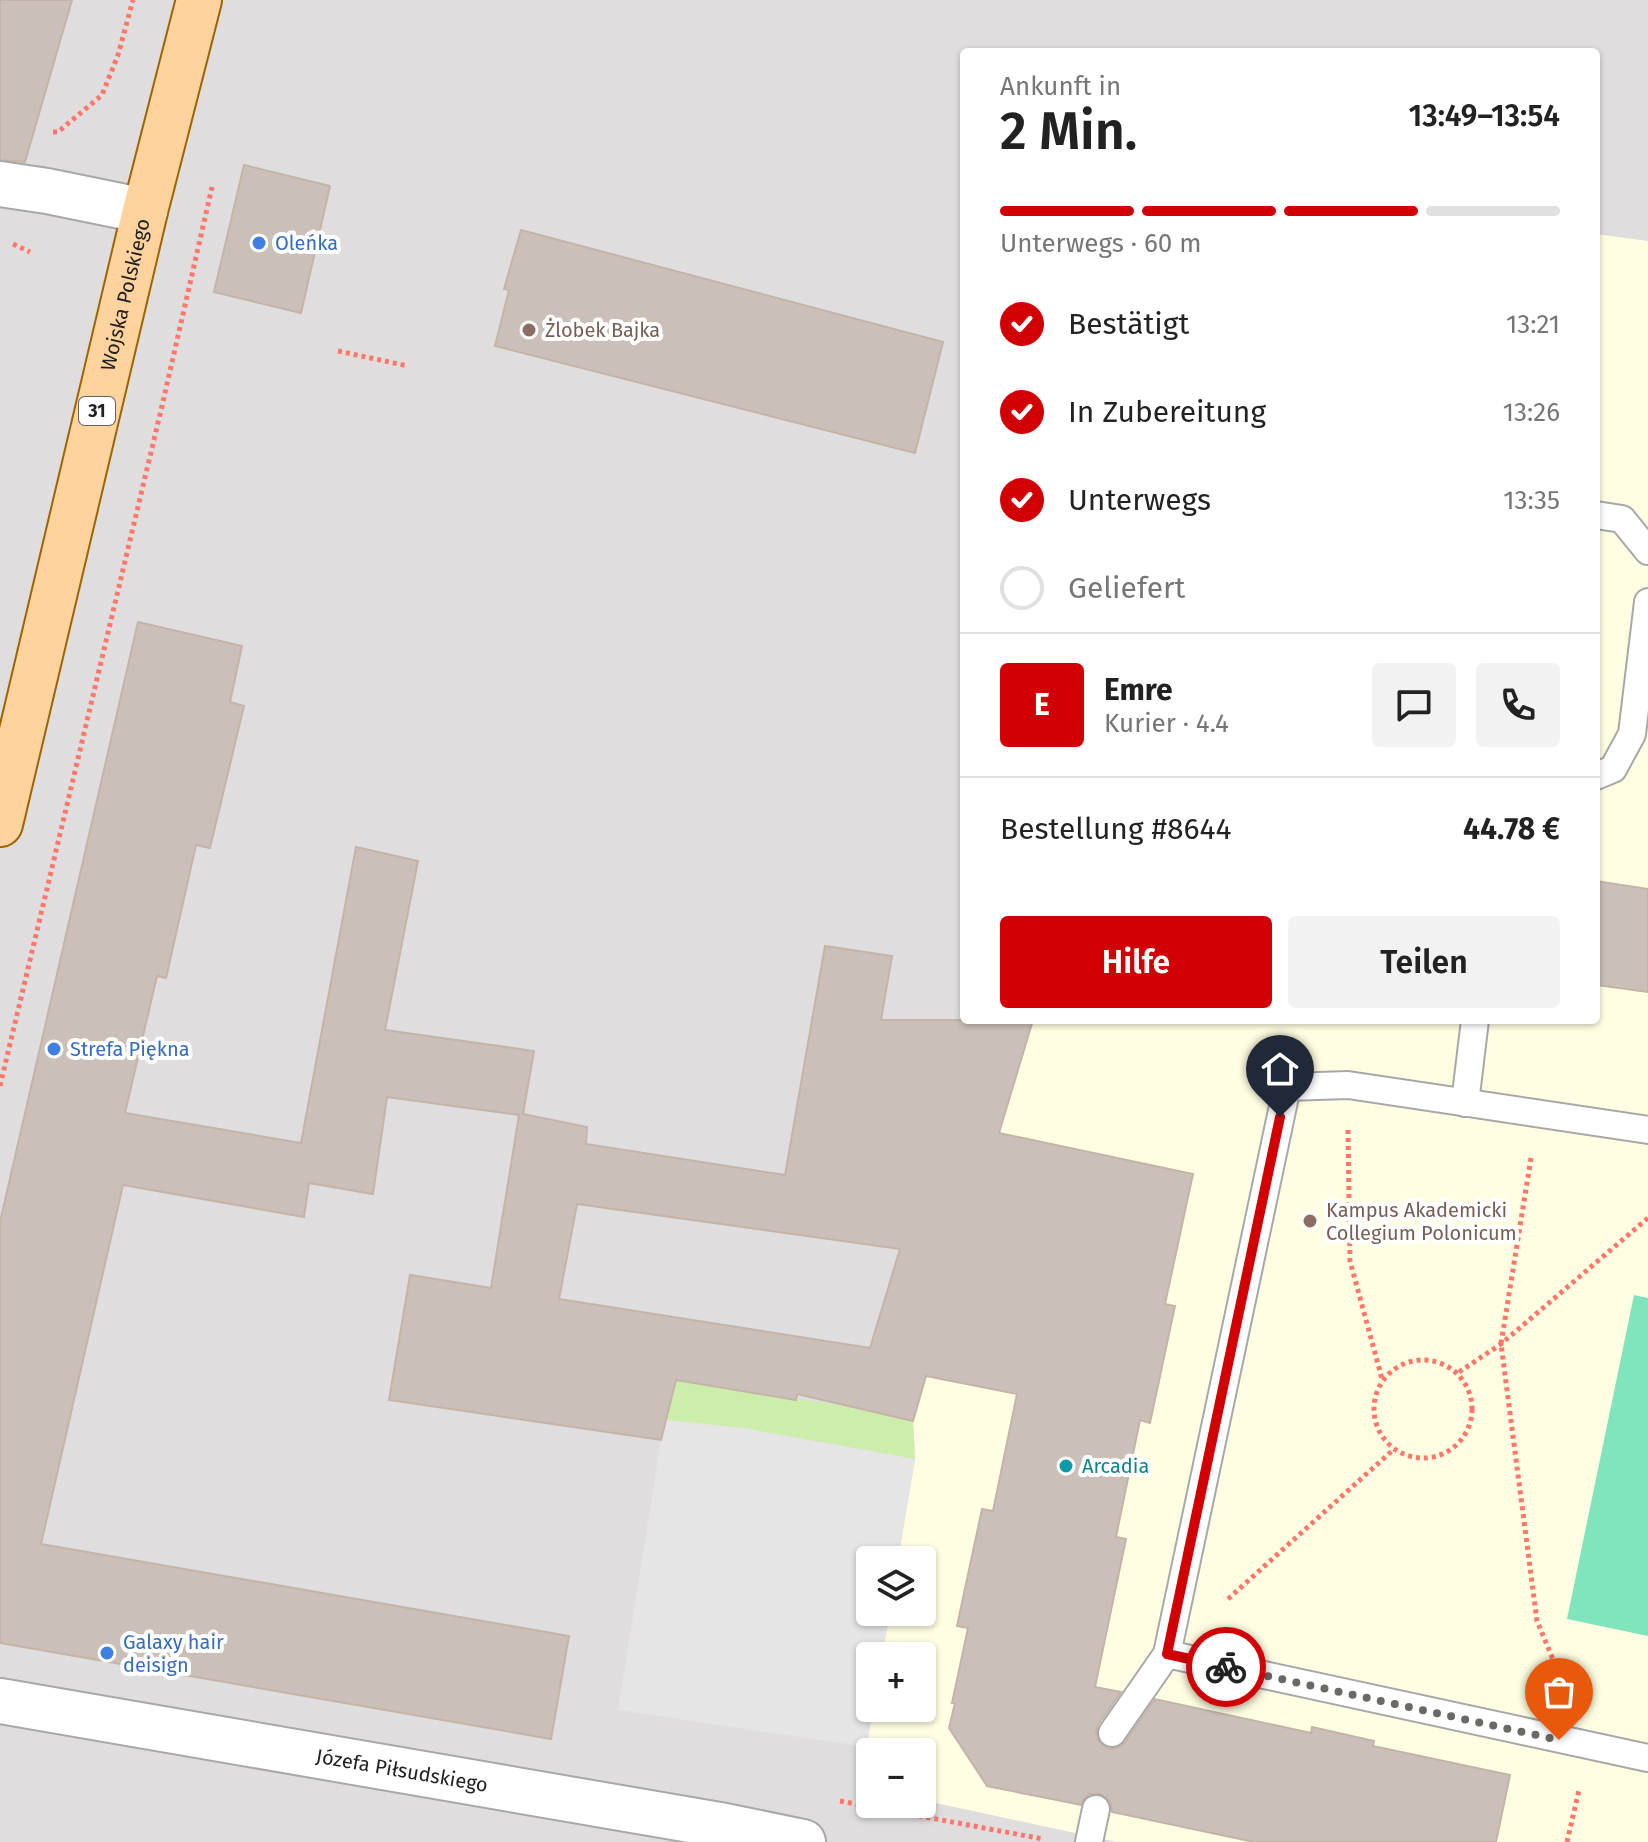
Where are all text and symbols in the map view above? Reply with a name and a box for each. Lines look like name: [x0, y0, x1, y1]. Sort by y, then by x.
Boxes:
text: Ankunft in: [1000, 71, 1121, 102]
text: 13:49–13:54: [1409, 98, 1560, 134]
text: 2 Min.: [1000, 100, 1137, 163]
street label: Wojska Polskiego: [96, 216, 155, 373]
text: Unterwegs · 60 m: [1000, 228, 1202, 259]
place label: Oleńka: [275, 231, 338, 255]
marker: Oleńka: [250, 234, 268, 252]
icon: check: [1000, 302, 1044, 346]
text: Bestätigt: [1068, 306, 1189, 342]
text: 13:21: [1506, 309, 1560, 340]
place label: Żlobek Bajka: [545, 318, 660, 342]
marker: Żlobek Bajka: [520, 321, 538, 339]
icon: check: [1000, 390, 1044, 434]
text: In Zubereitung: [1068, 394, 1266, 430]
road number: 31: [79, 397, 115, 425]
text: 13:26: [1503, 397, 1560, 428]
icon: check: [1000, 478, 1044, 522]
text: Unterwegs: [1068, 482, 1211, 518]
text: 13:35: [1503, 485, 1560, 516]
text: Geliefert: [1068, 570, 1185, 606]
button: chat: [1372, 663, 1456, 747]
button: phone: [1476, 663, 1560, 747]
text: Emre: [1104, 672, 1173, 708]
text: E: [1034, 687, 1050, 723]
text: Kurier · 4.4: [1104, 708, 1229, 739]
text: Bestellung #8644: [1000, 811, 1231, 847]
text: 44.78 €: [1463, 811, 1560, 847]
button: Hilfe: [1000, 916, 1272, 1008]
button: Teilen: [1288, 916, 1560, 1008]
pin: [1246, 1035, 1314, 1117]
place label: Strefa Piękna: [70, 1037, 190, 1061]
marker: Strefa Piękna: [45, 1040, 63, 1058]
icon: home: [1258, 1047, 1302, 1091]
place label: Kampus Akademicki Collegium Polonicum: [1326, 1198, 1517, 1245]
marker: Kampus Akademicki Collegium Polonicum: [1301, 1212, 1319, 1230]
place label: Arcadia: [1082, 1454, 1149, 1478]
marker: Arcadia: [1057, 1457, 1075, 1475]
map controls: [856, 1546, 936, 1818]
button: layers: [856, 1546, 936, 1626]
courier: [1186, 1627, 1266, 1707]
place label: Galaxy hair deisign: [123, 1630, 224, 1677]
button: +: [856, 1642, 936, 1722]
marker: Galaxy hair deisign: [98, 1644, 116, 1662]
icon: bike: [1204, 1645, 1248, 1689]
pin: [1525, 1658, 1593, 1740]
icon: bag: [1537, 1670, 1581, 1714]
button: −: [856, 1738, 936, 1818]
street label: Józefa Piłsudskiego: [314, 1744, 490, 1797]

